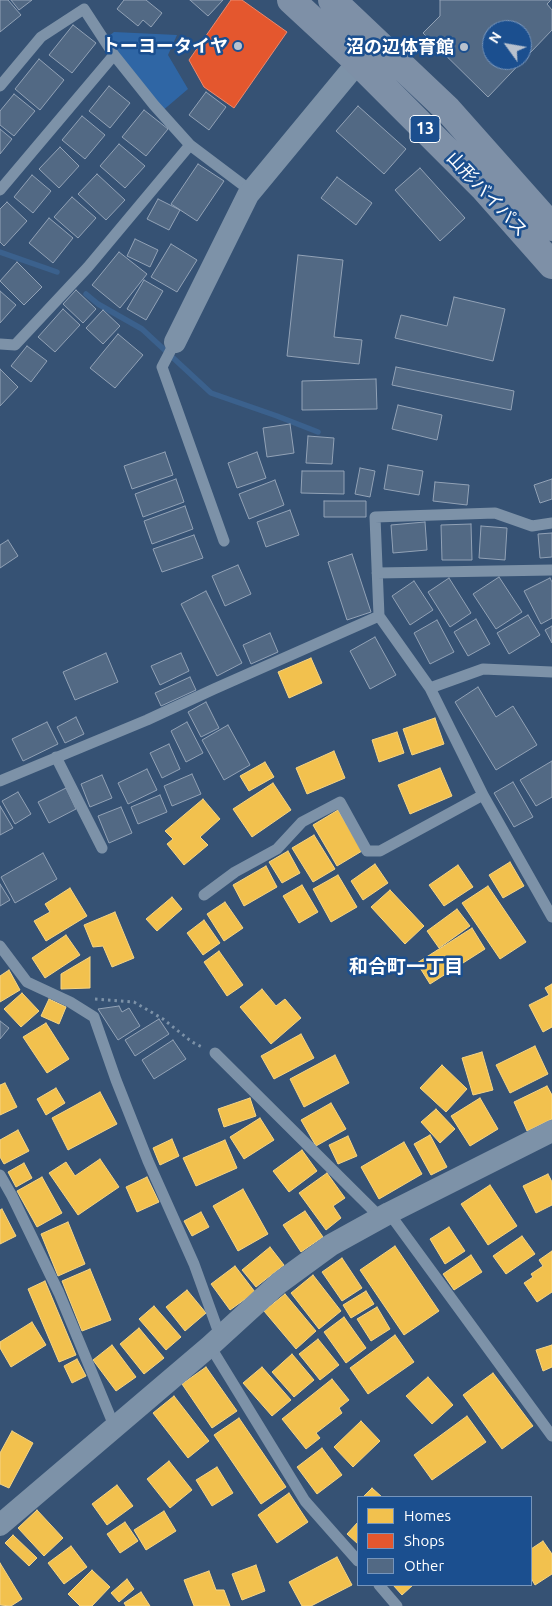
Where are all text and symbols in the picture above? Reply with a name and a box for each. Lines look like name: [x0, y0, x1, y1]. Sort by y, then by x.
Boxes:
north arrow: [482, 20, 532, 70]
text: N: [486, 29, 505, 46]
place label: トーヨータイヤ: [102, 35, 228, 57]
place label: 沼の辺体育館: [346, 36, 454, 58]
marker: トーヨータイヤ: [232, 40, 244, 52]
marker: 沼の辺体育館: [458, 41, 470, 53]
road number: 13: [410, 116, 440, 142]
street label: 山形バイパス: [442, 147, 532, 241]
district label: 和合町一丁目: [349, 956, 463, 978]
legend: [357, 1496, 532, 1586]
text: Homes: [404, 1507, 451, 1524]
text: Shops: [404, 1532, 445, 1549]
text: Other: [404, 1557, 444, 1574]

